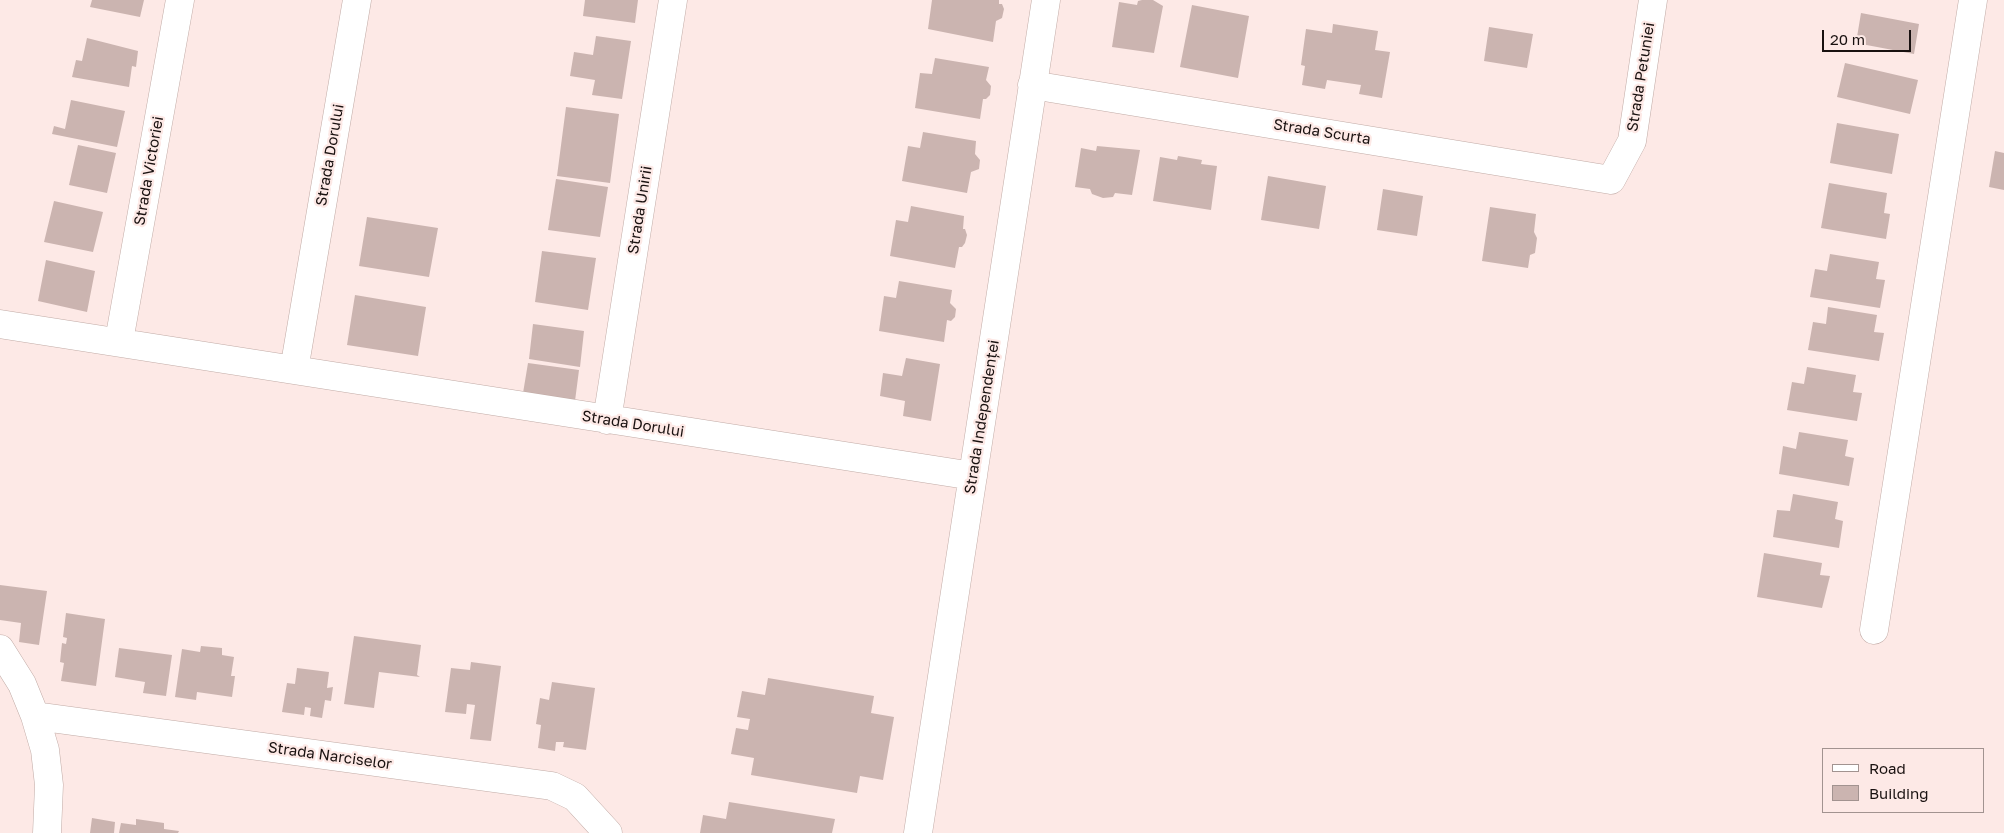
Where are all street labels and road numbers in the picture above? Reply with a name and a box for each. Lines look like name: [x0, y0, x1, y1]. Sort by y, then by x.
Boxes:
street label: Strada Petuniei: [1623, 21, 1659, 133]
street label: Strada Dorului: [312, 103, 348, 207]
street label: Strada Victoriei: [131, 115, 167, 227]
street label: Strada Scurta: [1272, 115, 1372, 149]
street label: Strada Unirii: [624, 165, 656, 255]
street label: Strada Independenței: [961, 339, 1003, 495]
street label: Strada Dorului: [581, 407, 685, 441]
street label: Strada Narciselor: [267, 738, 393, 774]

